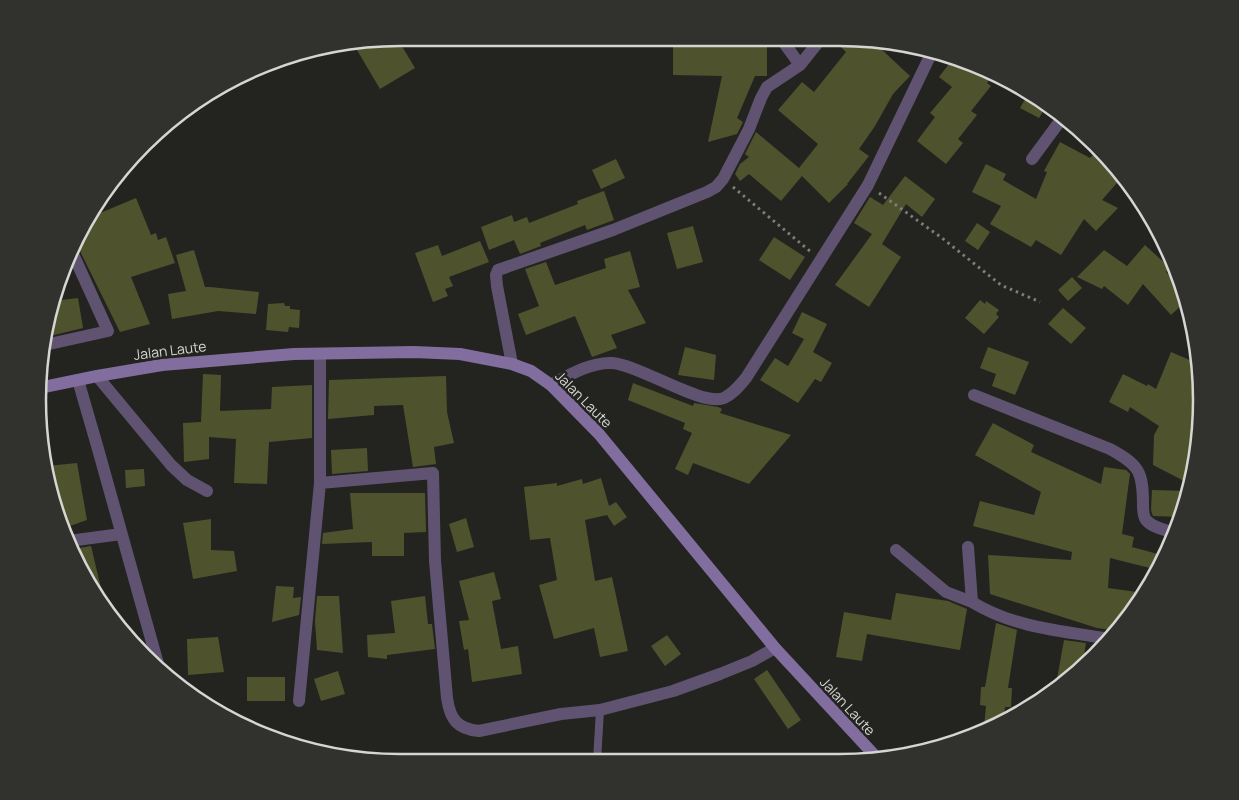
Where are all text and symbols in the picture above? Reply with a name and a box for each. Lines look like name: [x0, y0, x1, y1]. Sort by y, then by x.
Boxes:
street label: Jalan Laute: [133, 336, 207, 364]
street label: Jalan Laute: [551, 366, 617, 432]
street label: Jalan Laute: [816, 673, 880, 739]

